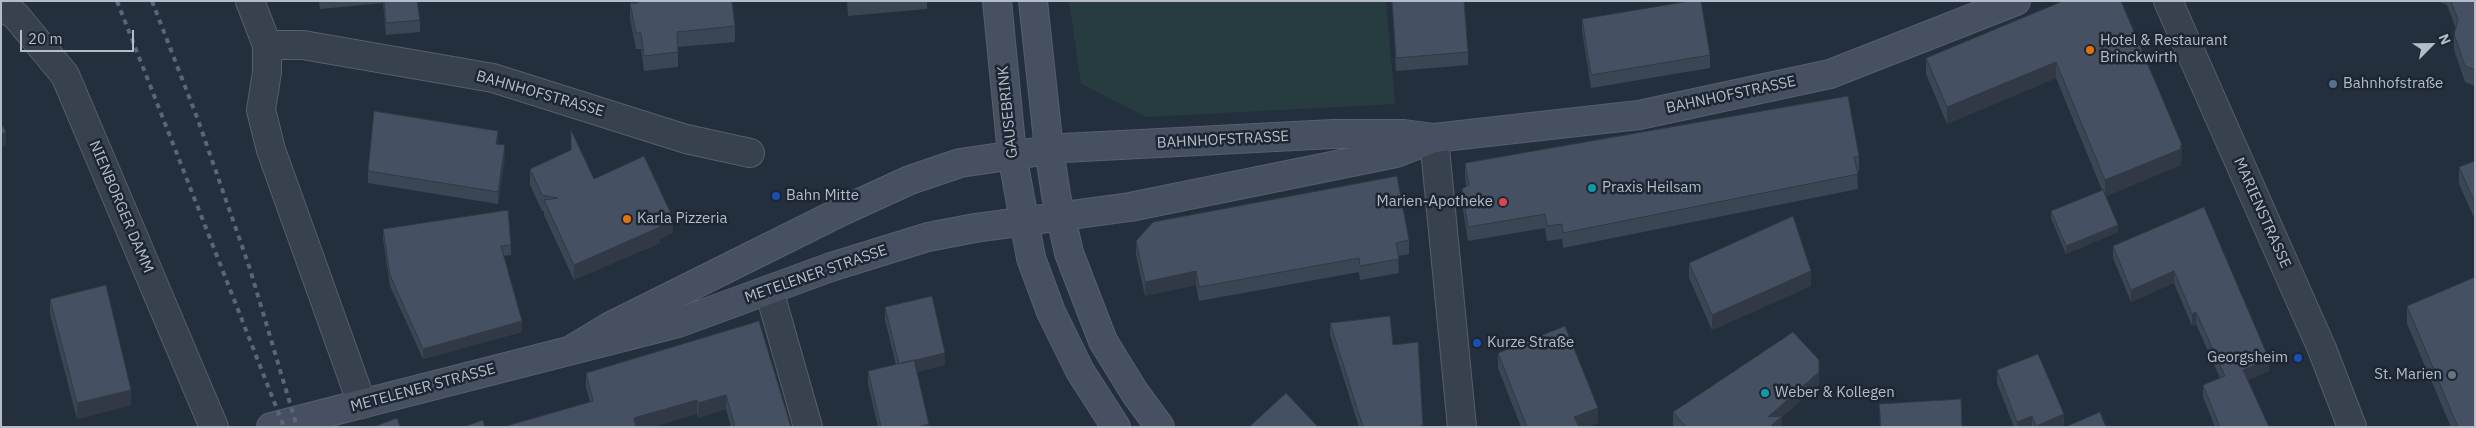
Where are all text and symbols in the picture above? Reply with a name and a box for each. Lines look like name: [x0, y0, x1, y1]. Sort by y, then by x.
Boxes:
scale bar: [22, 20, 136, 52]
north arrow: [2406, 20, 2456, 70]
text: 20 m: [28, 29, 63, 48]
text: N: [2435, 31, 2455, 47]
place label: Hotel & Restaurant Brinckwirth: [2100, 32, 2228, 67]
marker: Hotel & Restaurant Brinckwirth: [2084, 44, 2096, 56]
street label: GAUSEBRINK: [994, 65, 1022, 159]
street label: BAHNHOFSTRASSE: [474, 67, 606, 121]
street label: BAHNHOFSTRASSE: [1664, 72, 1798, 118]
place label: Bahnhofstraße: [2343, 75, 2443, 93]
marker: Bahnhofstraße: [2327, 78, 2339, 90]
street label: BAHNHOFSTRASSE: [1156, 128, 1290, 152]
street label: NIENBORGER DAMM: [85, 138, 157, 276]
street label: MARIENSTRASSE: [2230, 155, 2294, 271]
place label: Praxis Heilsam: [1602, 179, 1702, 197]
marker: Praxis Heilsam: [1586, 182, 1598, 194]
place label: Bahn Mitte: [786, 187, 859, 205]
marker: Bahn Mitte: [770, 190, 782, 202]
place label: Marien-Apotheke: [1376, 193, 1493, 211]
marker: Marien-Apotheke: [1497, 196, 1509, 208]
place label: Karla Pizzeria: [637, 210, 728, 228]
marker: Karla Pizzeria: [621, 213, 633, 225]
street label: METELENER STRASSE: [742, 241, 890, 307]
place label: Kurze Straße: [1487, 334, 1574, 352]
marker: Kurze Straße: [1471, 337, 1483, 349]
place label: Georgsheim: [2207, 349, 2288, 367]
marker: Georgsheim: [2292, 352, 2304, 364]
street label: METELENER STRASSE: [349, 360, 497, 416]
place label: St. Marien: [2374, 366, 2442, 384]
marker: St. Marien: [2446, 369, 2458, 381]
place label: Weber & Kollegen: [1775, 384, 1895, 402]
marker: Weber & Kollegen: [1759, 387, 1771, 399]

